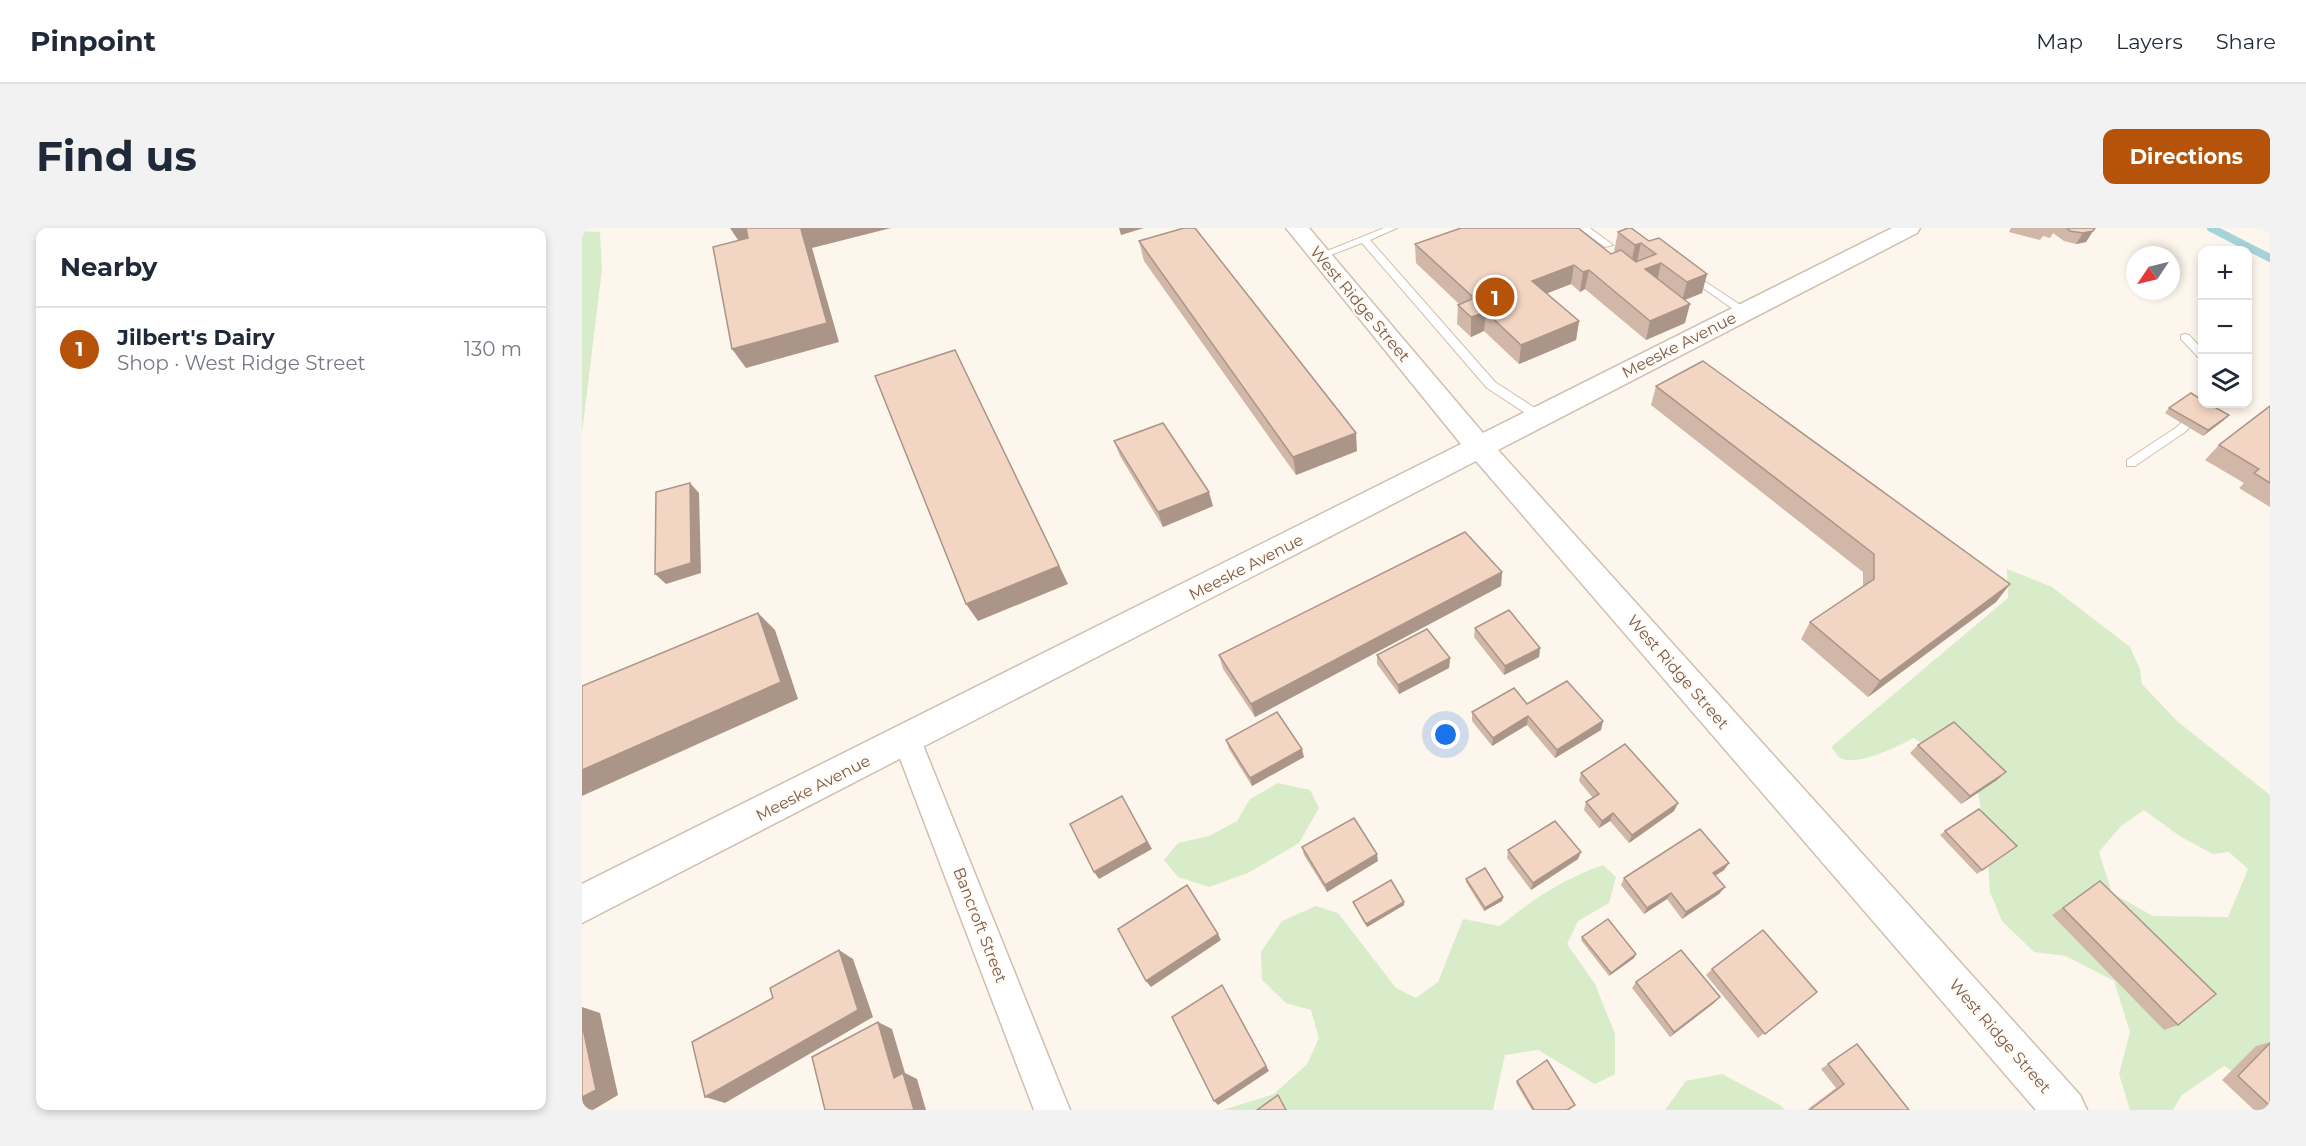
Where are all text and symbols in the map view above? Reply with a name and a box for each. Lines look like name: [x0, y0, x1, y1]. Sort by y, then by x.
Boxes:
text: Pinpoint: [30, 24, 156, 58]
text: Map: [2036, 29, 2083, 54]
text: Layers: [2116, 29, 2183, 54]
text: Share: [2216, 29, 2276, 54]
button: Directions: [2103, 129, 2270, 184]
text: Find us: [36, 130, 197, 182]
street label: West Ridge Street: [1306, 242, 1414, 366]
north arrow: [2126, 246, 2180, 300]
map controls: [2198, 246, 2252, 408]
button: +: [2198, 246, 2252, 300]
text: Nearby: [60, 251, 157, 283]
pin: 1: [1476, 274, 1514, 320]
button: −: [2198, 300, 2252, 354]
street label: Meeske Avenue: [1619, 308, 1739, 382]
text: Jilbert's Dairy: [117, 324, 275, 351]
text: 1: [76, 337, 83, 361]
text: 130 m: [464, 337, 522, 361]
text: Shop · West Ridge Street: [117, 351, 366, 375]
button: layers: [2198, 354, 2252, 408]
street label: Meeske Avenue: [1186, 530, 1306, 604]
street label: West Ridge Street: [1623, 611, 1733, 733]
your location: [1431, 720, 1460, 749]
street label: Meeske Avenue: [753, 751, 873, 825]
street label: Bancroft Street: [949, 865, 1011, 986]
street label: West Ridge Street: [1945, 975, 2055, 1097]

